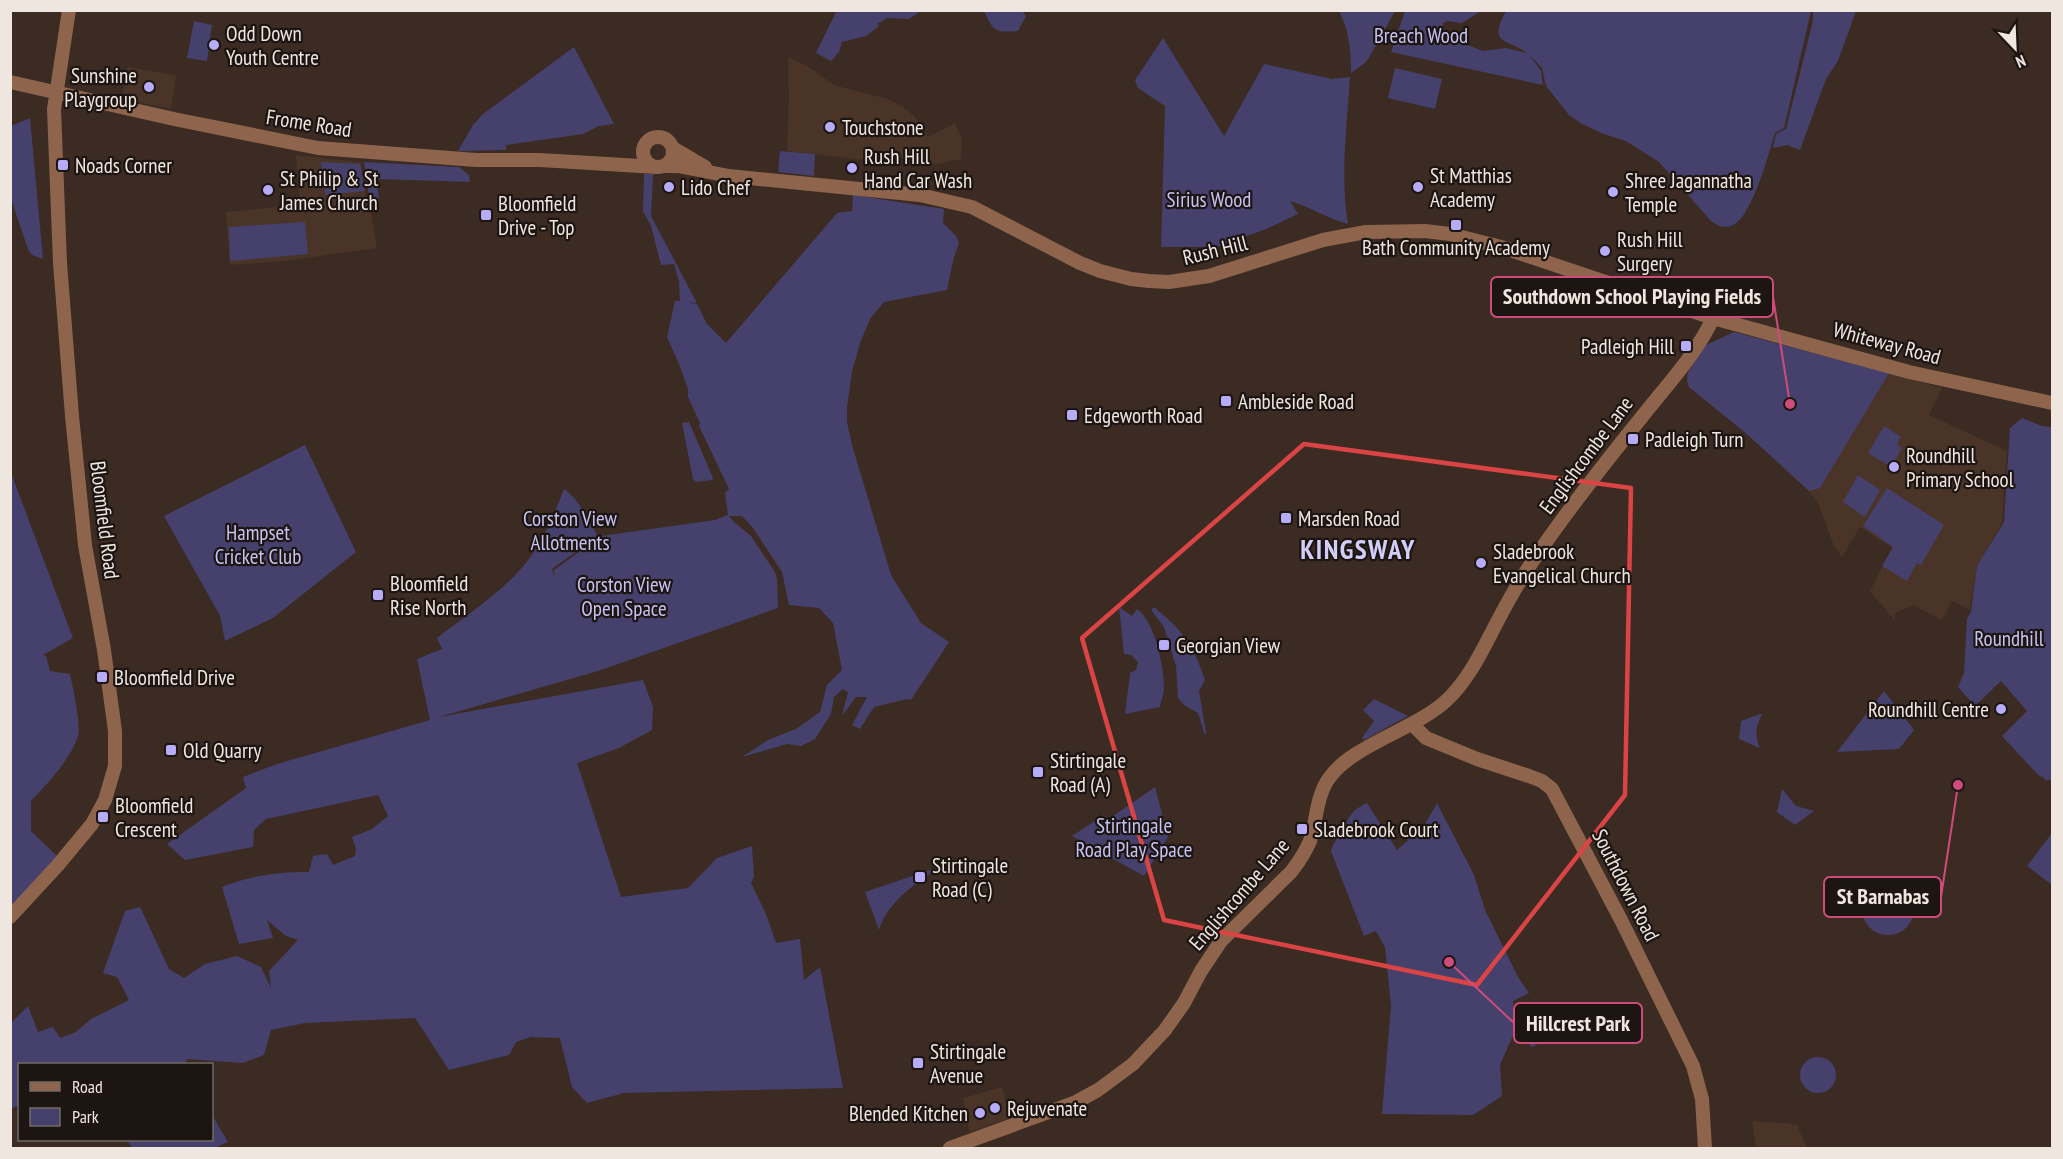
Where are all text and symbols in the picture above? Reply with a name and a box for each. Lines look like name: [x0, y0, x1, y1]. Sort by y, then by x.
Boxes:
north arrow: [1985, 18, 2045, 78]
place label: Odd Down Youth Centre: [226, 20, 319, 71]
park label: Breach Wood: [1374, 22, 1468, 49]
marker: Odd Down Youth Centre: [207, 38, 221, 52]
text: N: [2013, 51, 2029, 73]
place label: Sunshine Playgroup: [64, 62, 137, 113]
marker: Sunshine Playgroup: [142, 80, 156, 94]
street label: Frome Road: [264, 103, 354, 143]
place label: Touchstone: [842, 114, 924, 141]
marker: Touchstone: [823, 120, 837, 134]
place label: Rush Hill Hand Car Wash: [864, 143, 972, 194]
place label: Noads Corner: [75, 152, 172, 179]
marker: Noads Corner: [56, 158, 70, 172]
marker: Rush Hill Hand Car Wash: [845, 161, 859, 175]
place label: St Matthias Academy: [1430, 162, 1512, 213]
place label: St Philip & St James Church: [279, 165, 379, 216]
place label: Shree Jagannatha Temple: [1625, 167, 1752, 218]
place label: Lido Chef: [681, 174, 750, 201]
marker: Lido Chef: [662, 180, 676, 194]
marker: St Matthias Academy: [1411, 180, 1425, 194]
marker: St Philip & St James Church: [261, 183, 275, 197]
marker: Shree Jagannatha Temple: [1606, 185, 1620, 199]
park label: Sirius Wood: [1167, 186, 1251, 213]
place label: Bloomfield Drive - Top: [498, 190, 576, 241]
marker: Bloomfield Drive - Top: [479, 208, 493, 222]
marker: Bath Community Academy: [1449, 218, 1463, 232]
place label: Rush Hill Surgery: [1617, 226, 1683, 277]
street label: Rush Hill: [1180, 229, 1250, 271]
place label: Bath Community Academy: [1362, 234, 1550, 261]
marker: Rush Hill Surgery: [1598, 244, 1612, 258]
callout: Southdown School Playing Fields: [1491, 277, 1773, 317]
text: Southdown School Playing Fields: [1503, 282, 1761, 310]
street label: Whiteway Road: [1830, 316, 1944, 370]
place label: Padleigh Hill: [1581, 333, 1674, 360]
marker: Padleigh Hill: [1679, 339, 1693, 353]
place label: Ambleside Road: [1238, 388, 1354, 415]
street label: Englishcombe Lane: [1533, 391, 1639, 519]
marker: Ambleside Road: [1219, 394, 1233, 408]
place label: Edgeworth Road: [1084, 402, 1203, 429]
marker: Edgeworth Road: [1065, 408, 1079, 422]
place label: Padleigh Turn: [1645, 426, 1743, 453]
marker: Padleigh Turn: [1626, 432, 1640, 446]
place label: Roundhill Primary School: [1906, 442, 2014, 493]
street label: Bloomfield Road: [84, 459, 126, 581]
marker: Roundhill Primary School: [1887, 460, 1901, 474]
park label: Corston View Allotments: [523, 505, 618, 556]
place label: Marsden Road: [1298, 505, 1400, 532]
marker: Marsden Road: [1279, 511, 1293, 525]
park label: Hampset Cricket Club: [215, 519, 301, 570]
district label: KINGSWAY: [1300, 532, 1416, 566]
place label: Sladebrook Evangelical Church: [1493, 538, 1631, 589]
marker: Sladebrook Evangelical Church: [1474, 556, 1488, 570]
place label: Bloomfield Rise North: [390, 570, 468, 621]
park label: Corston View Open Space: [577, 571, 672, 622]
marker: Bloomfield Rise North: [371, 588, 385, 602]
park label: Roundhill: [1974, 625, 2044, 652]
place label: Georgian View: [1176, 632, 1281, 659]
marker: Georgian View: [1157, 638, 1171, 652]
place label: Bloomfield Drive: [114, 664, 235, 691]
marker: Bloomfield Drive: [95, 670, 109, 684]
place label: Roundhill Centre: [1868, 696, 1989, 723]
marker: Roundhill Centre: [1994, 702, 2008, 716]
place label: Old Quarry: [183, 737, 262, 764]
marker: Old Quarry: [164, 743, 178, 757]
place label: Stirtingale Road (A): [1050, 747, 1126, 798]
marker: Stirtingale Road (A): [1031, 765, 1045, 779]
place label: Bloomfield Crescent: [115, 792, 193, 843]
marker: Bloomfield Crescent: [96, 810, 110, 824]
park label: Stirtingale Road Play Space: [1075, 812, 1193, 863]
place label: Sladebrook Court: [1314, 816, 1439, 843]
marker: Sladebrook Court: [1295, 822, 1309, 836]
street label: Southdown Road: [1586, 824, 1666, 946]
street label: Englishcombe Lane: [1183, 832, 1295, 956]
place label: Stirtingale Road (C): [932, 852, 1008, 903]
marker: Stirtingale Road (C): [913, 870, 927, 884]
callout: St Barnabas: [1824, 877, 1941, 917]
text: St Barnabas: [1837, 882, 1929, 910]
callout: Hillcrest Park: [1514, 1003, 1642, 1043]
text: Hillcrest Park: [1526, 1009, 1631, 1037]
place label: Stirtingale Avenue: [930, 1038, 1006, 1089]
marker: Stirtingale Avenue: [911, 1056, 925, 1070]
legend: [18, 1063, 213, 1141]
text: Road: [72, 1075, 103, 1098]
place label: Rejuvenate: [1007, 1095, 1087, 1122]
place label: Blended Kitchen: [849, 1100, 968, 1127]
marker: Rejuvenate: [988, 1101, 1002, 1115]
text: Park: [72, 1105, 99, 1128]
marker: Blended Kitchen: [973, 1106, 987, 1120]

